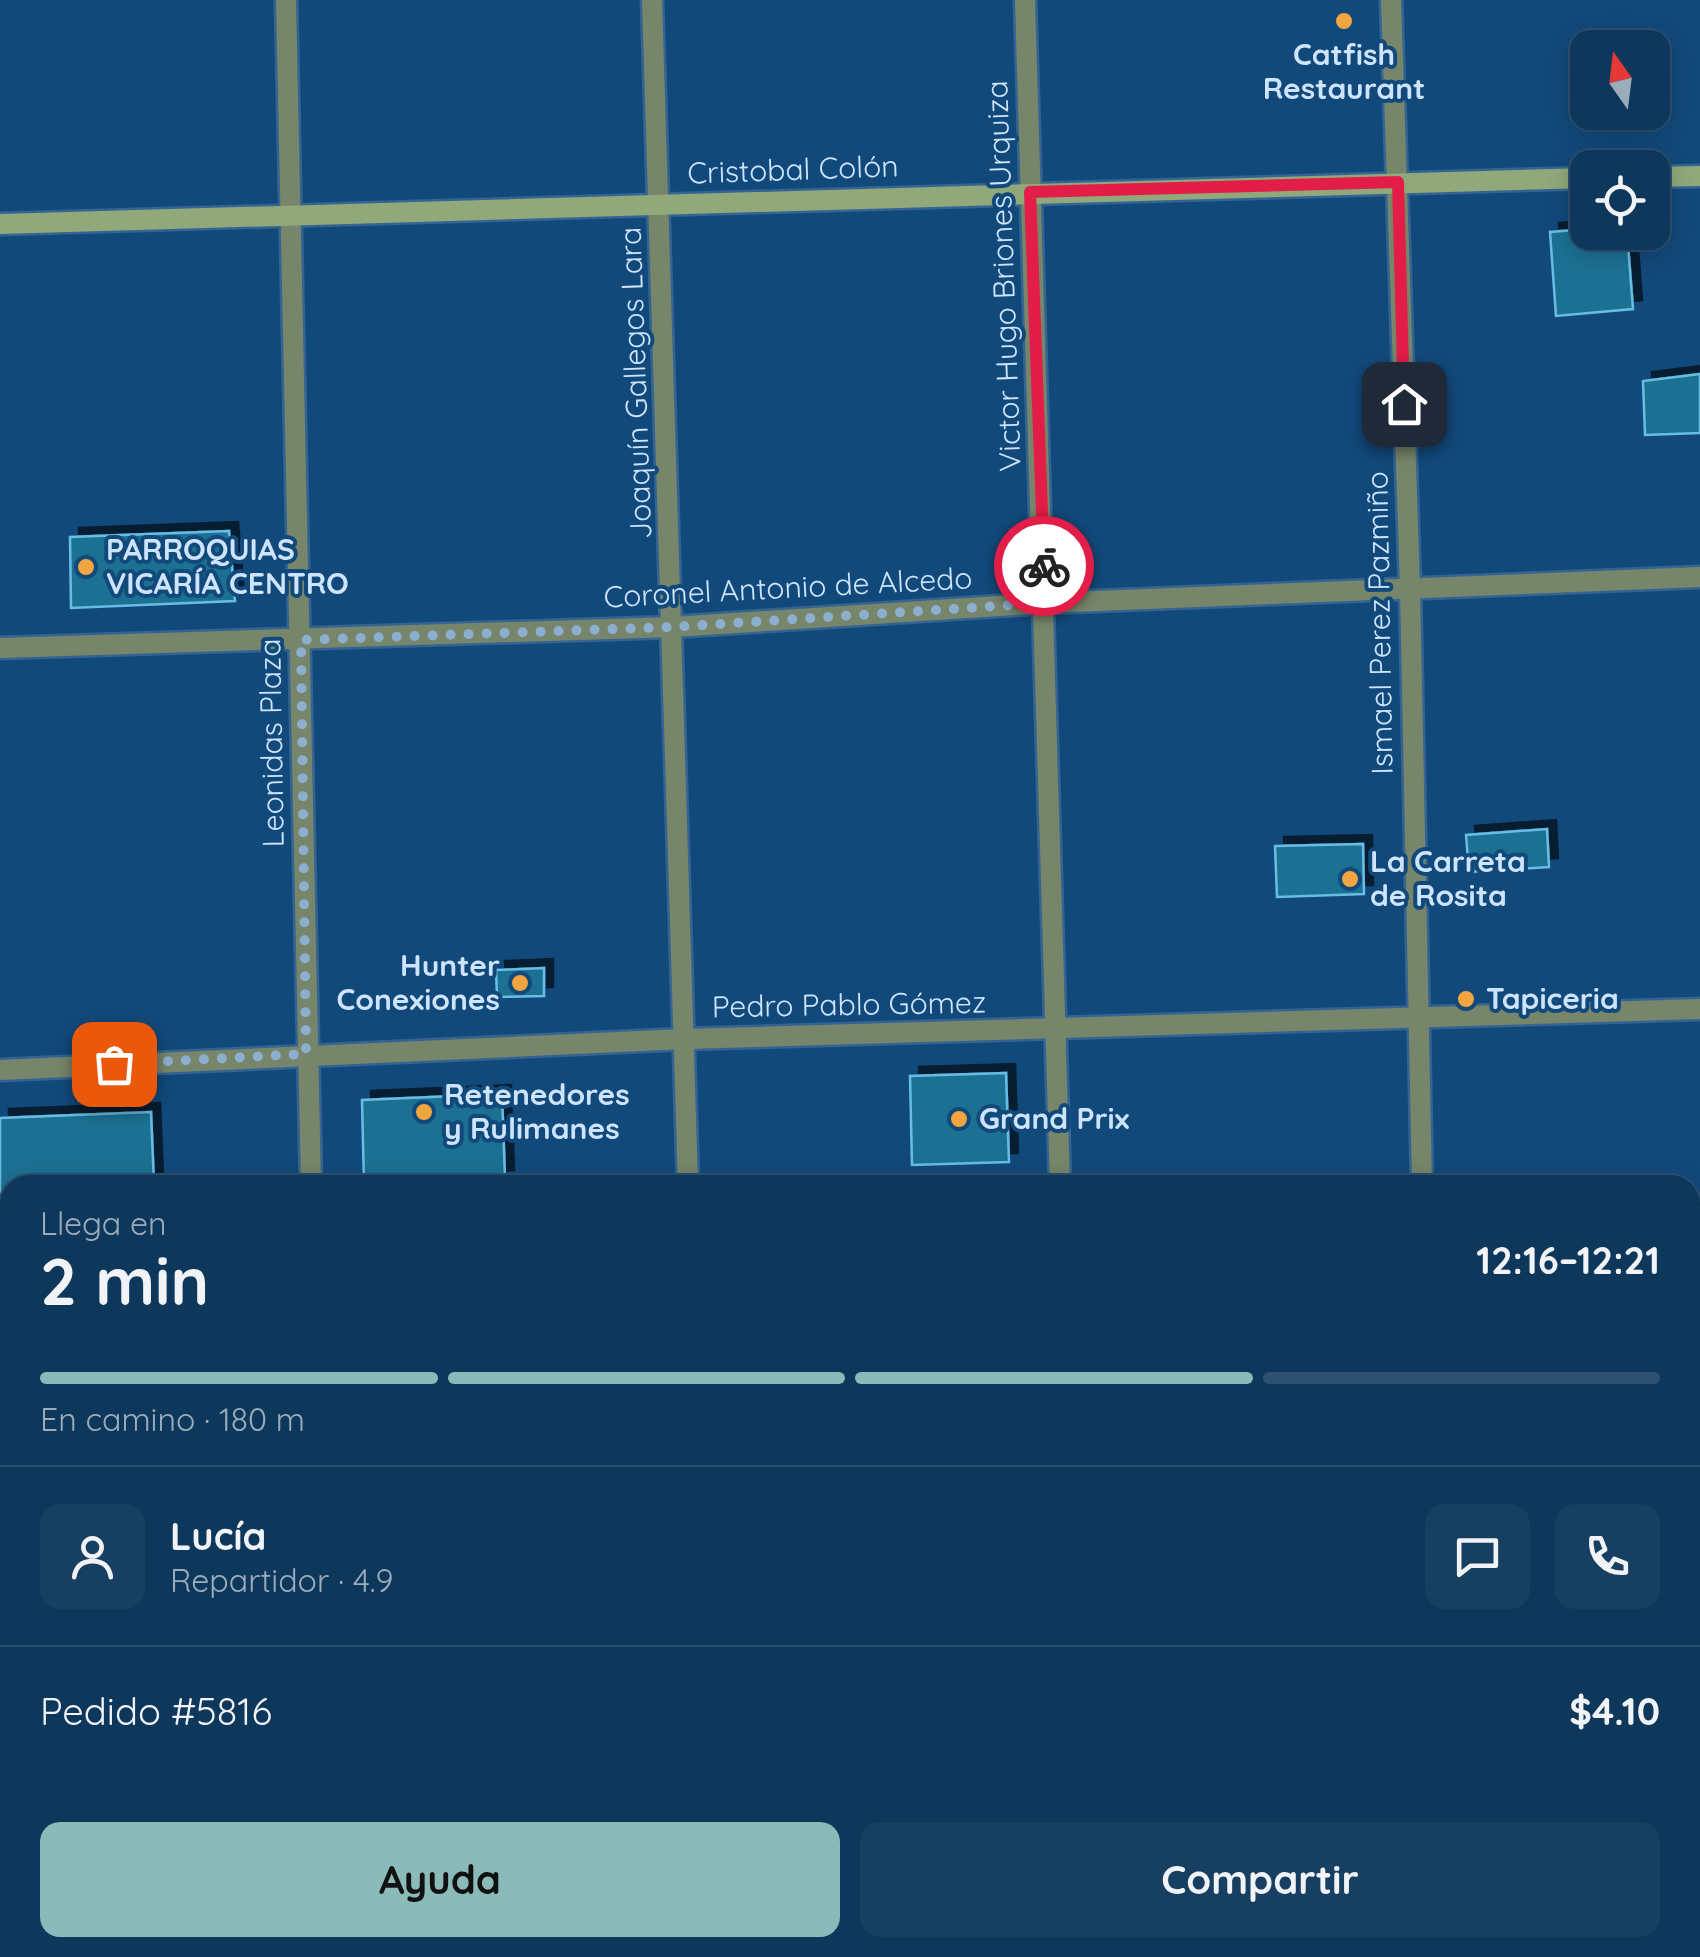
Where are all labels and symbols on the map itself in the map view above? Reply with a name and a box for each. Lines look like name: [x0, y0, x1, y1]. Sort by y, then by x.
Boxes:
marker: Catfish Restaurant: [1333, 10, 1355, 32]
north arrow: [1570, 30, 1670, 130]
place label: Catfish Restaurant: [1263, 35, 1425, 107]
street label: Victor Hugo Briones Urquiza: [977, 80, 1029, 472]
street label: Cristobal Colón: [687, 146, 899, 192]
street label: Joaquín Gallegos Lara: [611, 226, 659, 540]
pin: [1362, 362, 1447, 447]
street label: Ismael Perez Pazmiño: [1357, 471, 1401, 775]
courier: [994, 516, 1094, 616]
place label: PARROQUIAS VICARÍA CENTRO: [106, 530, 349, 602]
marker: PARROQUIAS VICARÍA CENTRO: [75, 556, 97, 578]
street label: Coronel Antonio de Alcedo: [603, 558, 973, 616]
street label: Leonidas Plaza: [250, 638, 292, 848]
place label: La Carreta de Rosita: [1370, 842, 1526, 914]
marker: La Carreta de Rosita: [1339, 868, 1361, 890]
place label: Hunter Conexiones: [336, 946, 500, 1018]
marker: Hunter Conexiones: [509, 972, 531, 994]
place label: Tapiceria: [1486, 979, 1619, 1017]
street label: Pedro Pablo Gómez: [711, 983, 987, 1025]
marker: Tapiceria: [1455, 988, 1477, 1010]
pin: [72, 1022, 157, 1107]
place label: Retenedores y Rulimanes: [444, 1075, 630, 1147]
place label: Grand Prix: [979, 1099, 1130, 1137]
marker: Retenedores y Rulimanes: [413, 1101, 435, 1123]
marker: Grand Prix: [948, 1108, 970, 1130]

